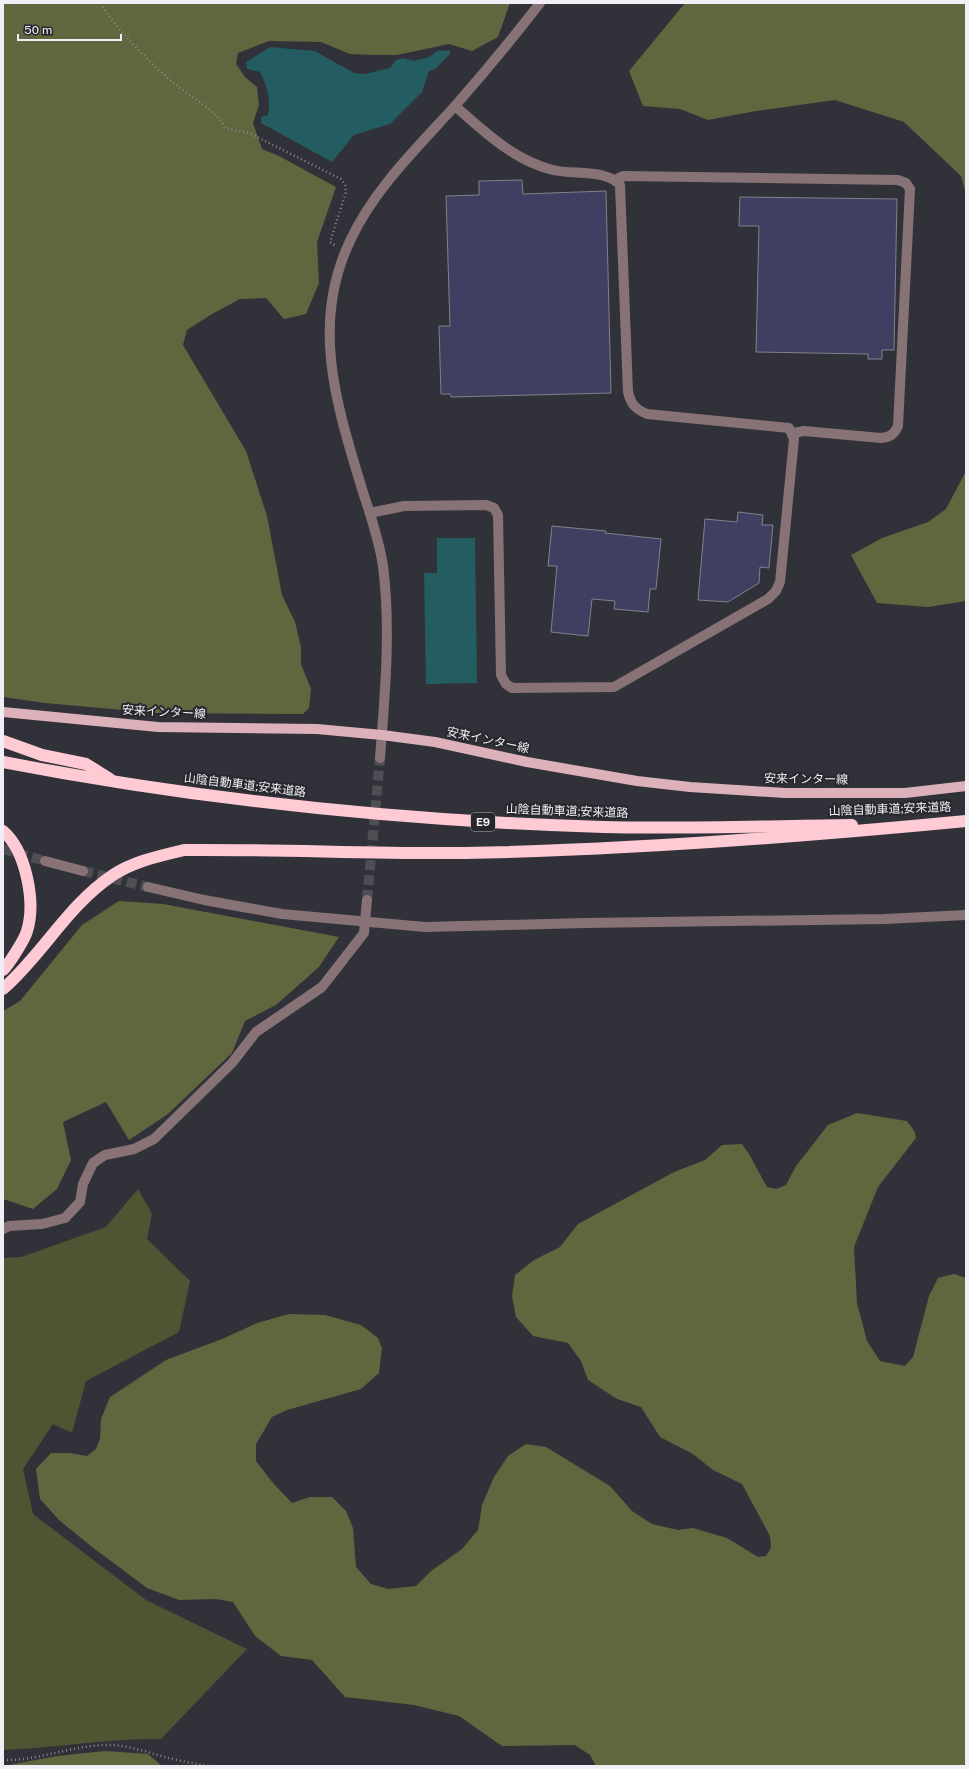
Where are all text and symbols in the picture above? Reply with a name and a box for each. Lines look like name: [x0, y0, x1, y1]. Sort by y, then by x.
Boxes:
scale bar: [18, 16, 121, 42]
text: 50 m: [24, 23, 52, 37]
street label: 安来インター線: [122, 703, 206, 721]
street label: 安来インター線: [445, 724, 531, 756]
street label: 山陰自動車道;安来道路: [183, 771, 307, 799]
street label: 安来インター線: [764, 771, 848, 787]
street label: 山陰自動車道;安来道路: [828, 800, 952, 818]
street label: 山陰自動車道;安来道路: [505, 802, 629, 820]
road number: E9: [471, 813, 495, 831]

